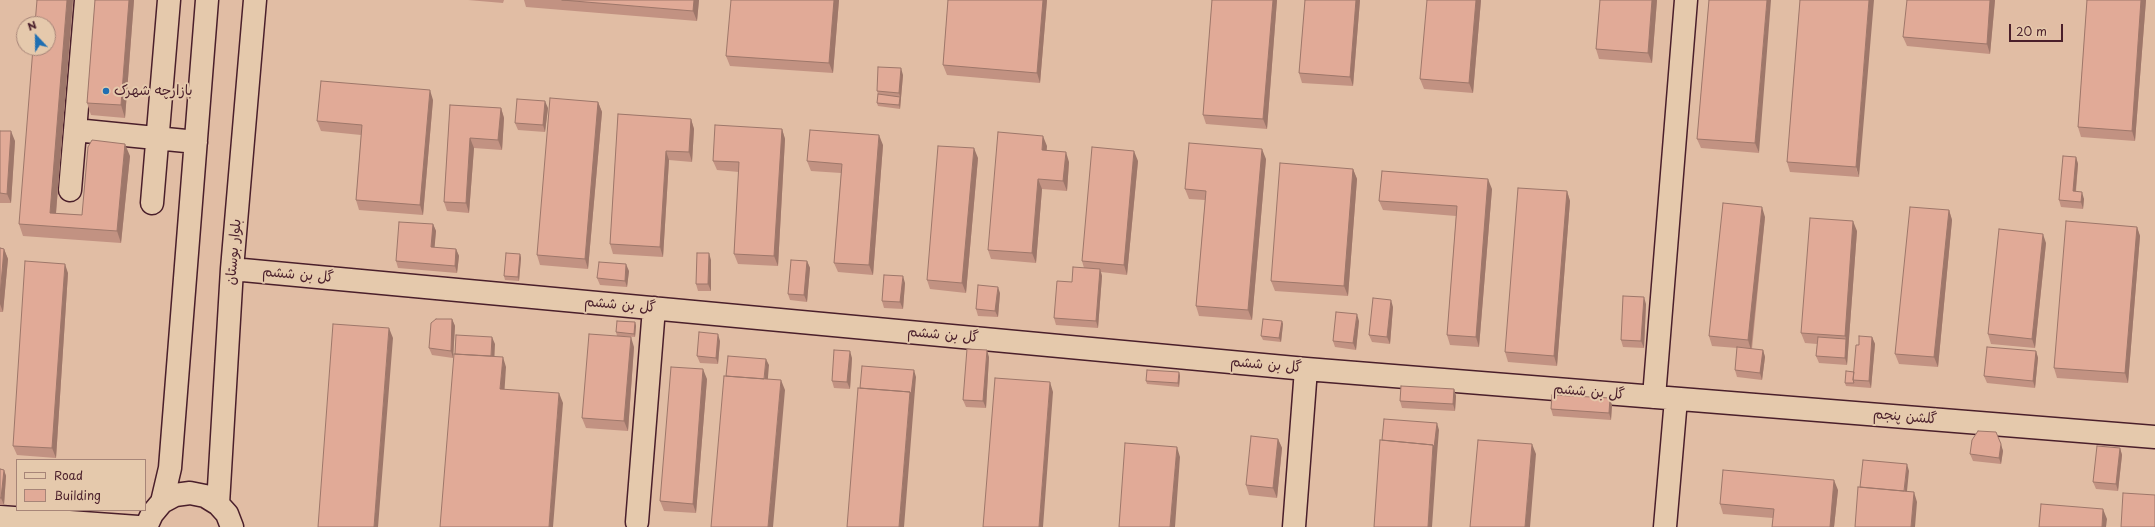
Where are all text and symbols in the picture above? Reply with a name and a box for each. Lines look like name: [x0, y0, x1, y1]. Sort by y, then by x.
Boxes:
north arrow: [16, 16, 56, 56]
text: N: [24, 16, 39, 35]
scale bar: [2011, 16, 2065, 42]
text: 20 m: [2016, 22, 2047, 40]
place label: بازارچه شهرک: [114, 83, 193, 99]
marker: بازارچه شهرک: [101, 86, 111, 96]
street label: بلوار بوستان: [223, 218, 245, 286]
street label: گل بن ششم: [262, 264, 334, 286]
street label: گل بن ششم: [584, 294, 656, 316]
street label: گل بن ششم: [907, 324, 979, 346]
street label: گل بن ششم: [1230, 354, 1302, 376]
street label: گل بن ششم: [1553, 381, 1625, 403]
street label: گلشن پنجم: [1872, 406, 1938, 428]
legend: [16, 459, 146, 511]
text: Road: [54, 466, 83, 484]
text: Building: [54, 486, 101, 504]

